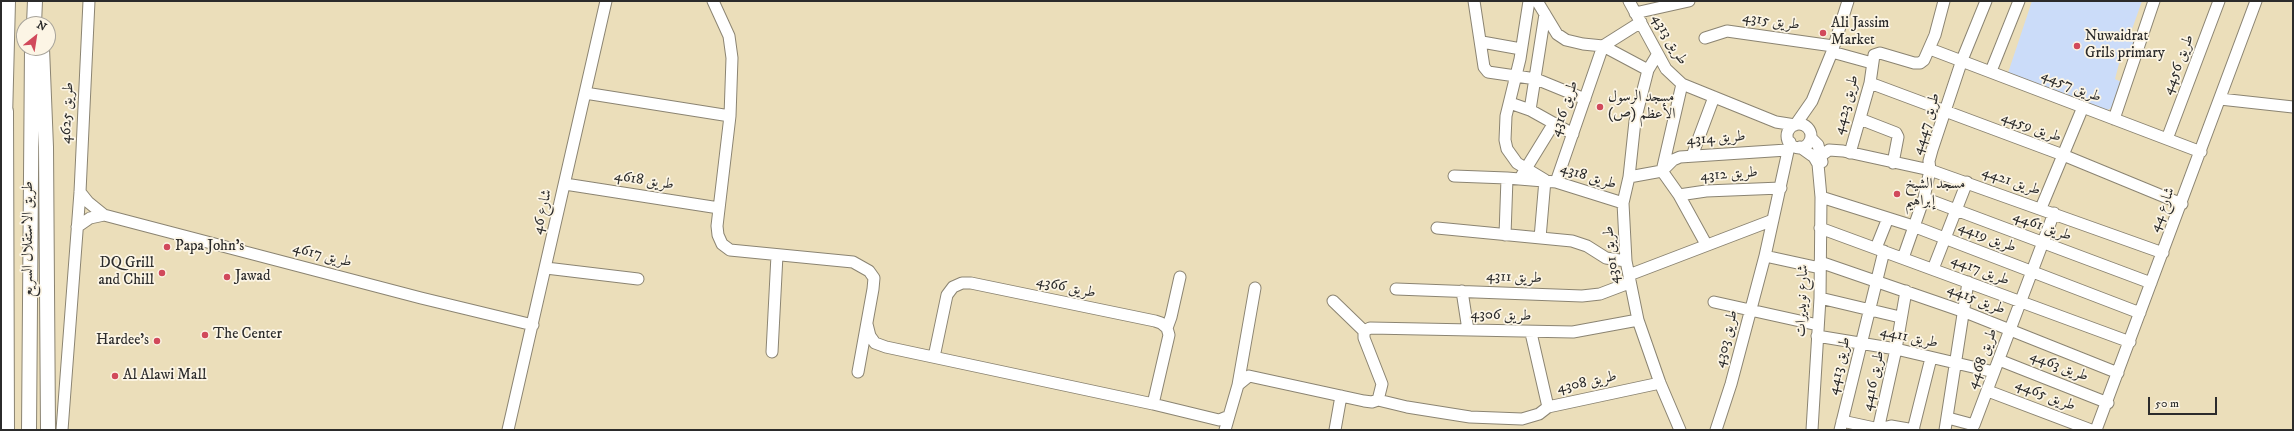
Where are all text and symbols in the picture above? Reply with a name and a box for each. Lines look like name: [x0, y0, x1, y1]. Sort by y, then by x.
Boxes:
street label: طريق 4315: [1741, 9, 1801, 35]
street label: طريق 4313: [1647, 11, 1691, 69]
place label: Ali Jassim Market: [1831, 15, 1889, 50]
north arrow: [16, 16, 56, 56]
text: N: [34, 18, 49, 35]
marker: Ali Jassim Market: [1818, 28, 1828, 38]
place label: Nuwaidrat Grils primary: [2085, 28, 2165, 63]
street label: طريق 4456: [2159, 32, 2199, 98]
marker: Nuwaidrat Grils primary: [2072, 41, 2082, 51]
street label: طريق 4457: [2038, 67, 2104, 107]
street label: طريق 4423: [1830, 73, 1864, 137]
street label: طريق 4316: [1547, 79, 1583, 139]
street label: طريق 4625: [57, 82, 79, 144]
place label: مسجد الرسول الأعظم (ص): [1608, 89, 1676, 124]
street label: طريق 4447: [1909, 91, 1945, 157]
marker: مسجد الرسول الأعظم (ص): [1595, 102, 1605, 112]
street label: طريق 4459: [1998, 109, 2064, 147]
street label: طريق 4314: [1686, 128, 1746, 150]
street label: طريق 4318: [1558, 160, 1618, 194]
street label: طريق 4312: [1700, 164, 1758, 186]
street label: طريق 4421: [1979, 164, 2043, 200]
street label: طريق 4618: [613, 167, 675, 195]
place label: مسجد الشيخ إبراهيم: [1905, 176, 1965, 211]
street label: طريق الاستقلال السريع: [20, 181, 38, 297]
street label: شارع 44: [2146, 185, 2180, 235]
street label: شارع 46: [529, 188, 557, 236]
marker: مسجد الشيخ إبراهيم: [1892, 189, 1902, 199]
street label: طريق 4461: [2010, 208, 2074, 246]
street label: طريق 4419: [1955, 219, 2019, 257]
street label: طريق 4301: [1600, 225, 1624, 285]
place label: Papa John's: [175, 238, 244, 256]
street label: طريق 4617: [290, 239, 354, 273]
marker: Papa John's: [162, 242, 172, 252]
street label: طريق 4417: [1948, 252, 2012, 290]
place label: DQ Grill and Chill: [98, 255, 154, 290]
street label: شارع نويديرات: [1793, 264, 1813, 338]
marker: DQ Grill and Chill: [157, 268, 167, 278]
place label: Jawad: [235, 268, 270, 286]
street label: طريق 4311: [1486, 268, 1542, 288]
marker: Jawad: [222, 272, 232, 282]
street label: طريق 4366: [1035, 273, 1097, 303]
street label: طريق 4415: [1944, 281, 2008, 319]
street label: طريق 4306: [1470, 306, 1532, 326]
street label: طريق 4303: [1711, 308, 1743, 370]
street label: طريق 4411: [1878, 323, 1940, 353]
place label: The Center: [213, 326, 282, 344]
street label: طريق 4468: [1964, 326, 2002, 392]
marker: The Center: [200, 330, 210, 340]
place label: Hardee's: [96, 332, 149, 350]
street label: طريق 4413: [1825, 335, 1855, 397]
marker: Hardee's: [152, 336, 162, 346]
street label: طريق 4463: [2027, 348, 2091, 386]
street label: طريق 4416: [1859, 349, 1889, 413]
place label: Al Alawi Mall: [123, 367, 206, 385]
street label: طريق 4308: [1556, 368, 1618, 398]
marker: Al Alawi Mall: [110, 371, 120, 381]
street label: طريق 4465: [2012, 376, 2078, 416]
scale bar: [2150, 389, 2219, 415]
text: 50 m: [2155, 396, 2179, 411]

